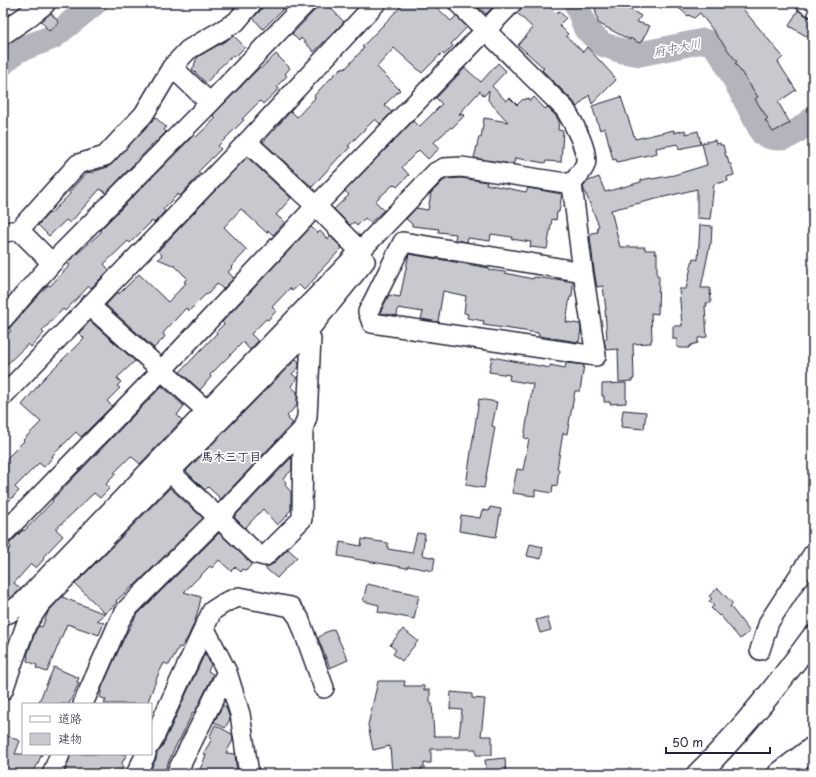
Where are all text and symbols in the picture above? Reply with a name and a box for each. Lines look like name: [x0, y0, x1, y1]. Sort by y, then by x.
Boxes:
water label: 府中大川: [652, 34, 702, 60]
district label: 馬木三丁目: [201, 447, 261, 465]
legend: [22, 703, 152, 755]
text: 道路: [58, 709, 82, 727]
text: 建物: [58, 729, 82, 747]
scale bar: [666, 729, 770, 755]
text: 50 m: [672, 733, 703, 751]

